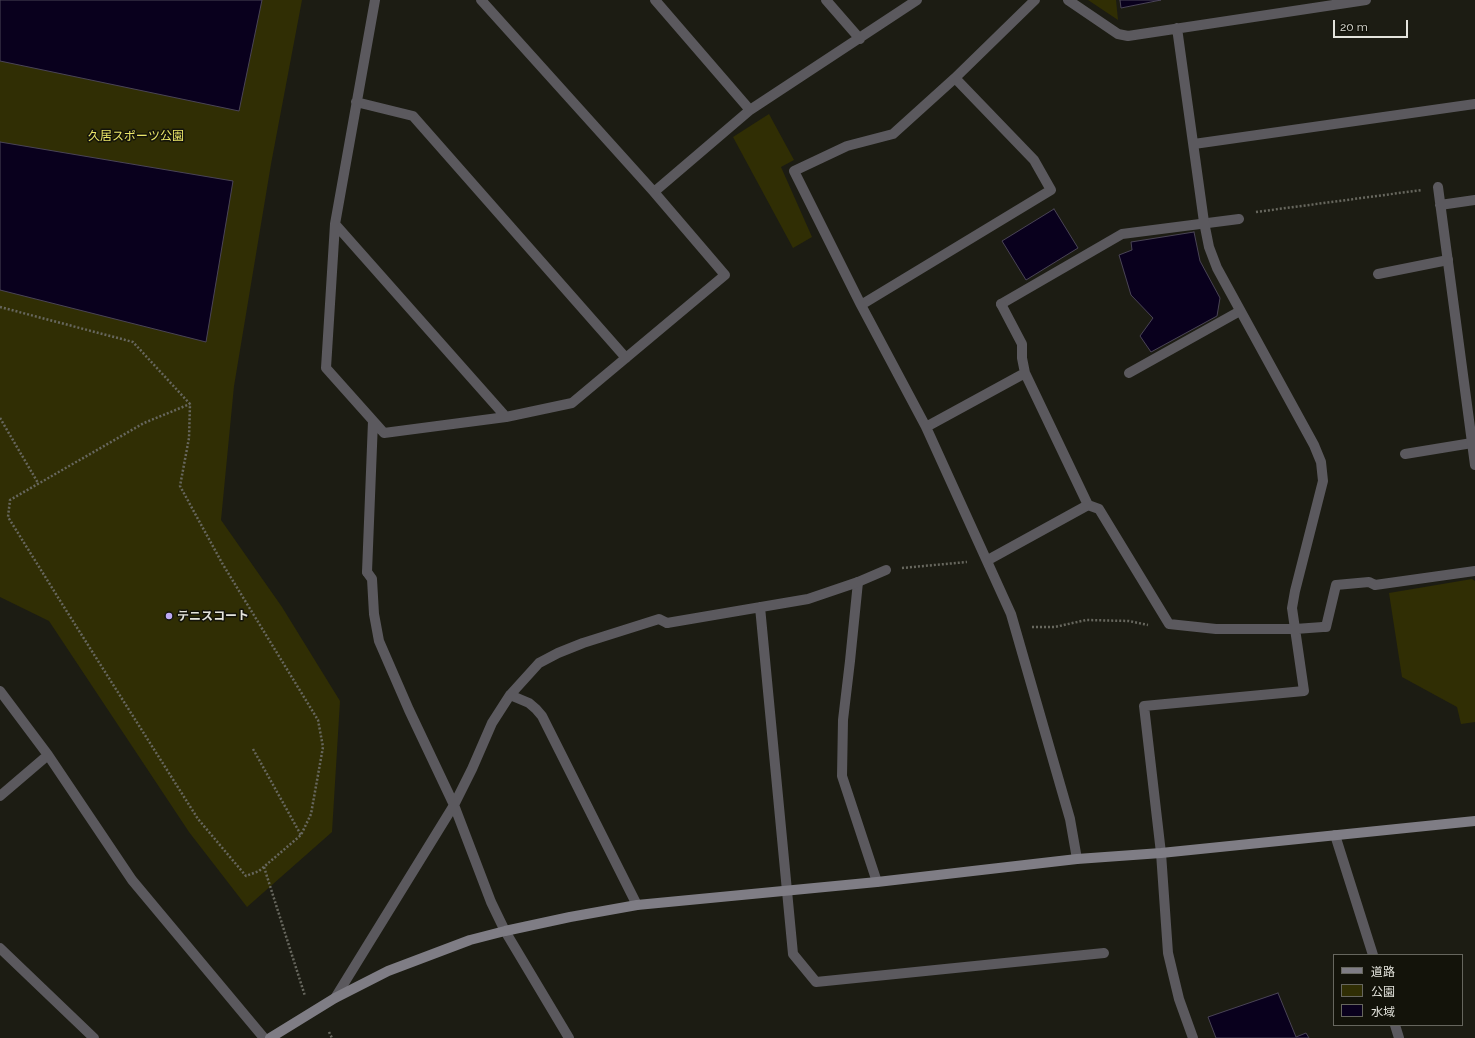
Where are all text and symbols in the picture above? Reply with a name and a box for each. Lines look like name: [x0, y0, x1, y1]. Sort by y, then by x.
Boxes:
scale bar: [1335, 12, 1410, 38]
text: 20 m: [1340, 20, 1368, 34]
park label: 久居スポーツ公園: [88, 129, 184, 143]
place label: テニスコート: [177, 609, 249, 623]
marker: テニスコート: [164, 611, 174, 621]
legend: [1333, 954, 1463, 1026]
text: 道路: [1371, 965, 1395, 979]
text: 公園: [1371, 985, 1395, 999]
text: 水域: [1371, 1005, 1395, 1019]

